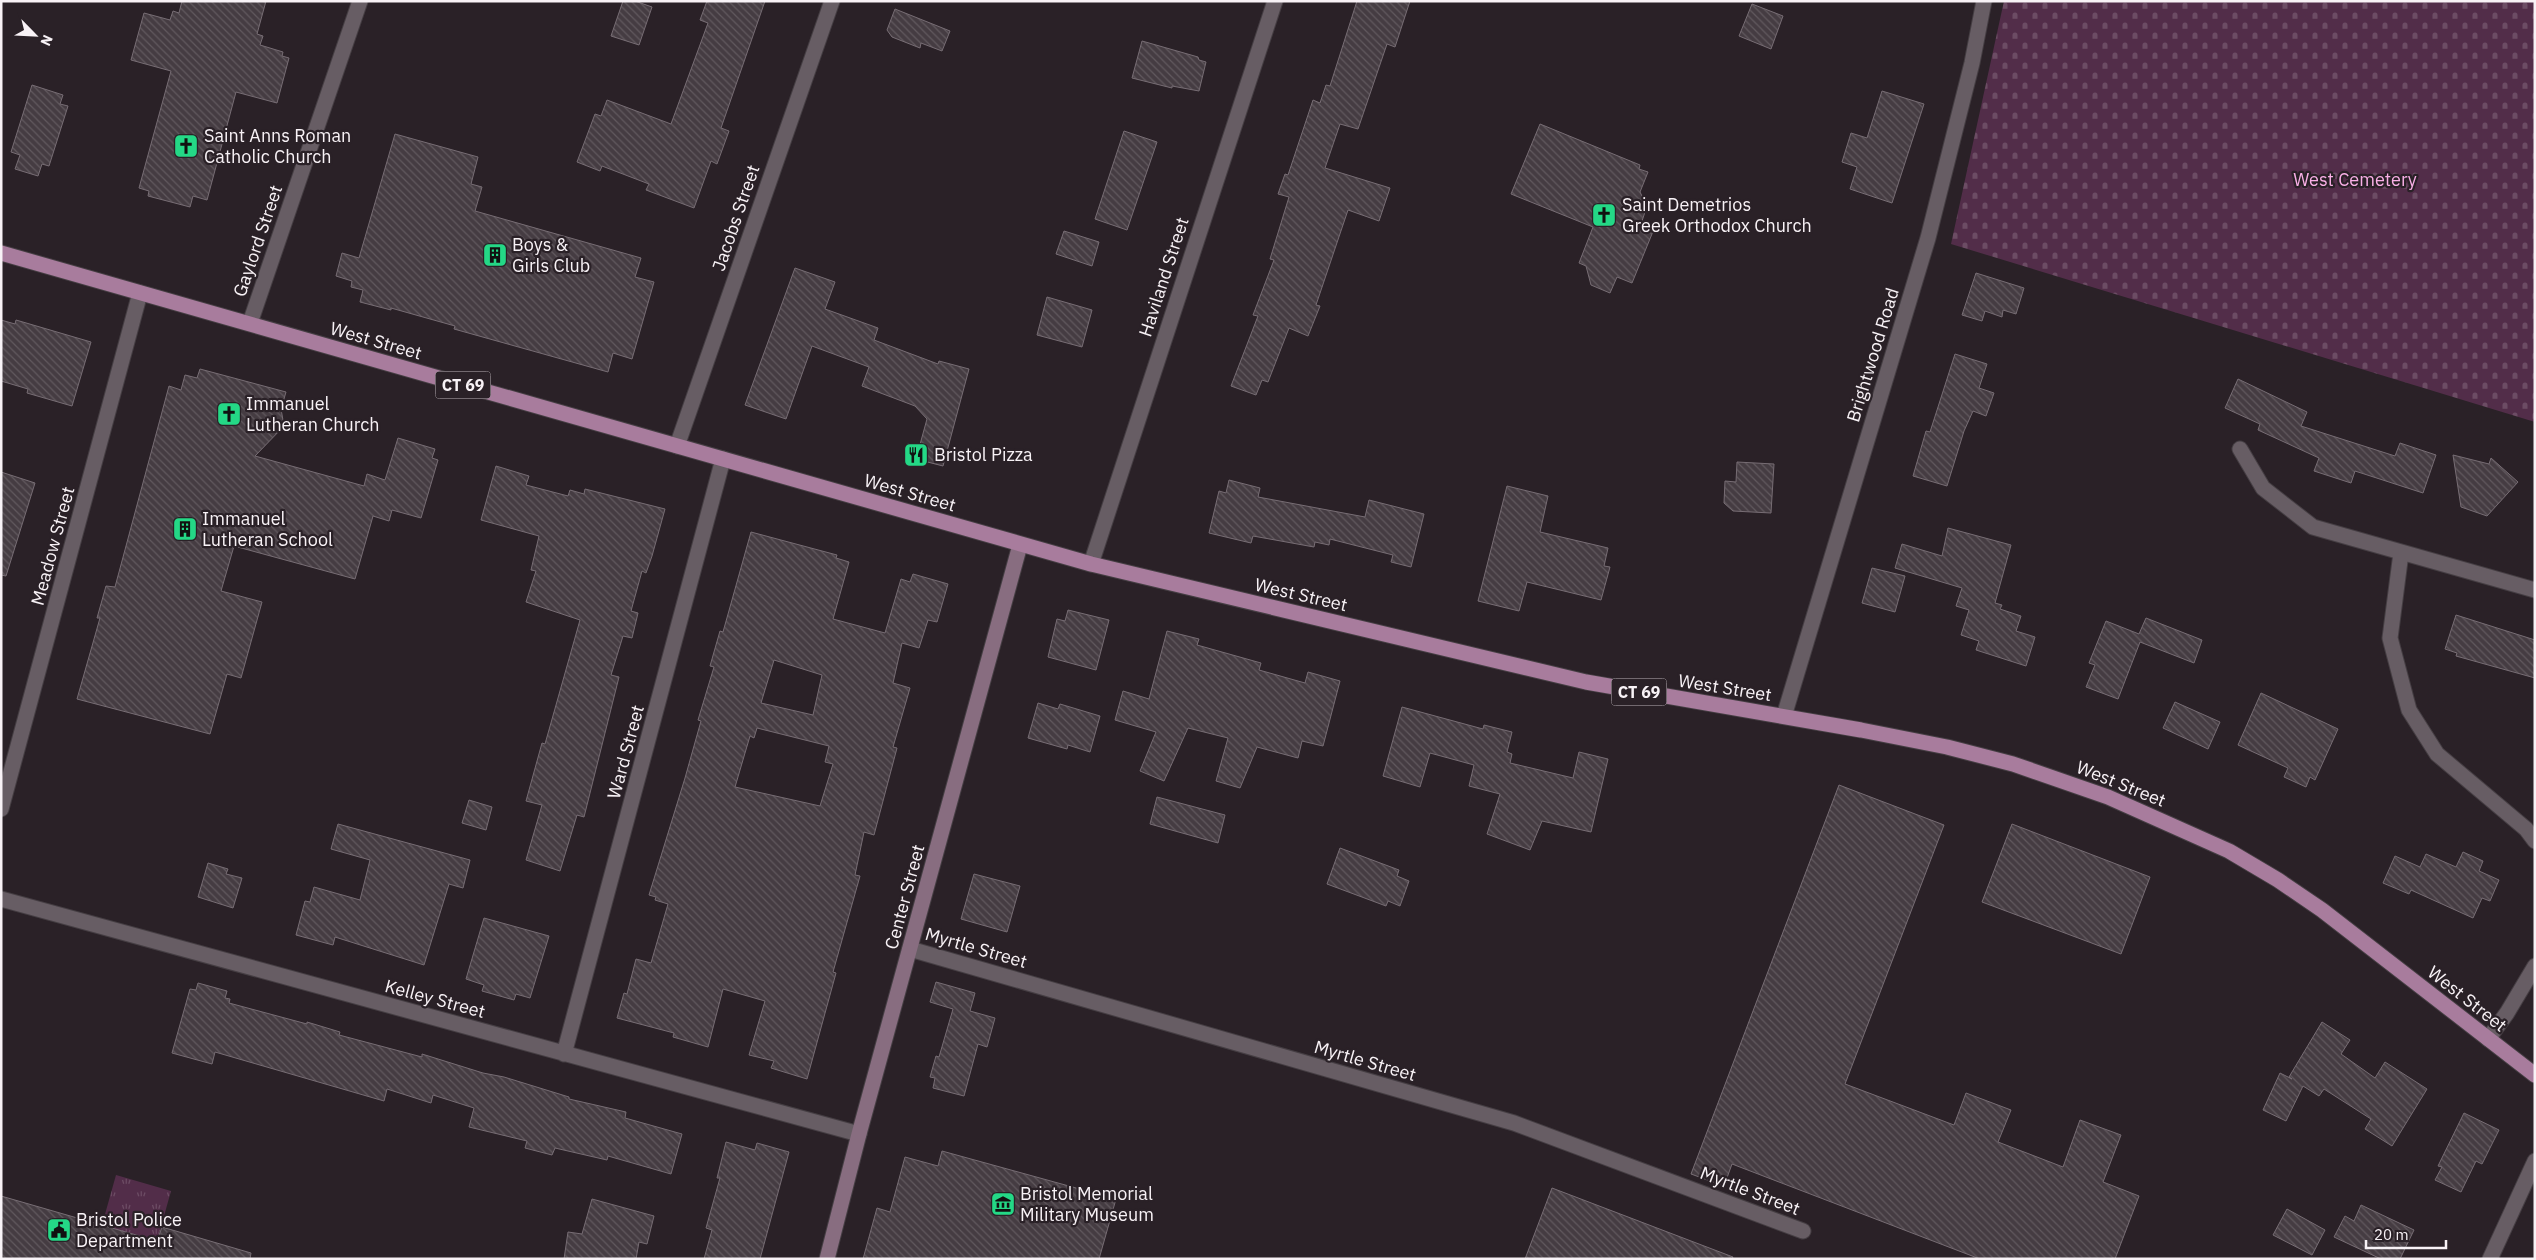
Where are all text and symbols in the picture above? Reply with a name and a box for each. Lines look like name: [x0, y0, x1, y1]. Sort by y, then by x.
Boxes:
north arrow: [10, 10, 60, 60]
text: N: [37, 32, 57, 49]
place label: Saint Anns Roman Catholic Church: [204, 124, 351, 168]
church icon: Saint Anns Roman Catholic Church: [173, 133, 199, 159]
street label: Jacobs Street: [707, 162, 764, 274]
park label: West Cemetery: [2293, 168, 2417, 191]
street label: Gaylord Street: [228, 182, 287, 300]
place label: Saint Demetrios Greek Orthodox Church: [1622, 193, 1812, 237]
church icon: Saint Demetrios Greek Orthodox Church: [1591, 202, 1617, 228]
street label: Haviland Street: [1133, 214, 1194, 340]
place label: Boys & Girls Club: [512, 233, 590, 277]
building icon: Boys & Girls Club: [482, 242, 508, 268]
street label: Brightwood Road: [1841, 285, 1904, 425]
street label: West Street: [328, 316, 425, 365]
road number: CT 69: [436, 372, 490, 398]
place label: Immanuel Lutheran Church: [246, 392, 380, 436]
church icon: Immanuel Lutheran Church: [216, 401, 242, 427]
restaurant icon: Bristol Pizza: [903, 442, 929, 468]
place label: Bristol Pizza: [934, 443, 1033, 466]
street label: West Street: [862, 468, 959, 517]
street label: Meadow Street: [26, 484, 79, 608]
place label: Immanuel Lutheran School: [202, 507, 333, 551]
building icon: Immanuel Lutheran School: [172, 516, 198, 542]
street label: West Street: [1253, 573, 1350, 616]
street label: West Street: [1677, 669, 1773, 706]
road number: CT 69: [1612, 679, 1666, 706]
street label: Ward Street: [602, 703, 649, 801]
street label: West Street: [2073, 755, 2169, 812]
street label: Center Street: [879, 842, 930, 952]
street label: Myrtle Street: [923, 922, 1030, 973]
street label: West Street: [2423, 961, 2512, 1037]
street label: Kelley Street: [382, 974, 488, 1023]
street label: Myrtle Street: [1312, 1035, 1419, 1086]
street label: Myrtle Street: [1697, 1161, 1803, 1220]
place label: Bristol Memorial Military Museum: [1020, 1182, 1154, 1226]
museum icon: Bristol Memorial Military Museum: [990, 1191, 1016, 1217]
place label: Bristol Police Department: [76, 1208, 182, 1252]
public building icon: Bristol Police Department: [46, 1217, 72, 1243]
scale bar: [2366, 1218, 2446, 1250]
text: 20 m: [2374, 1225, 2409, 1244]

